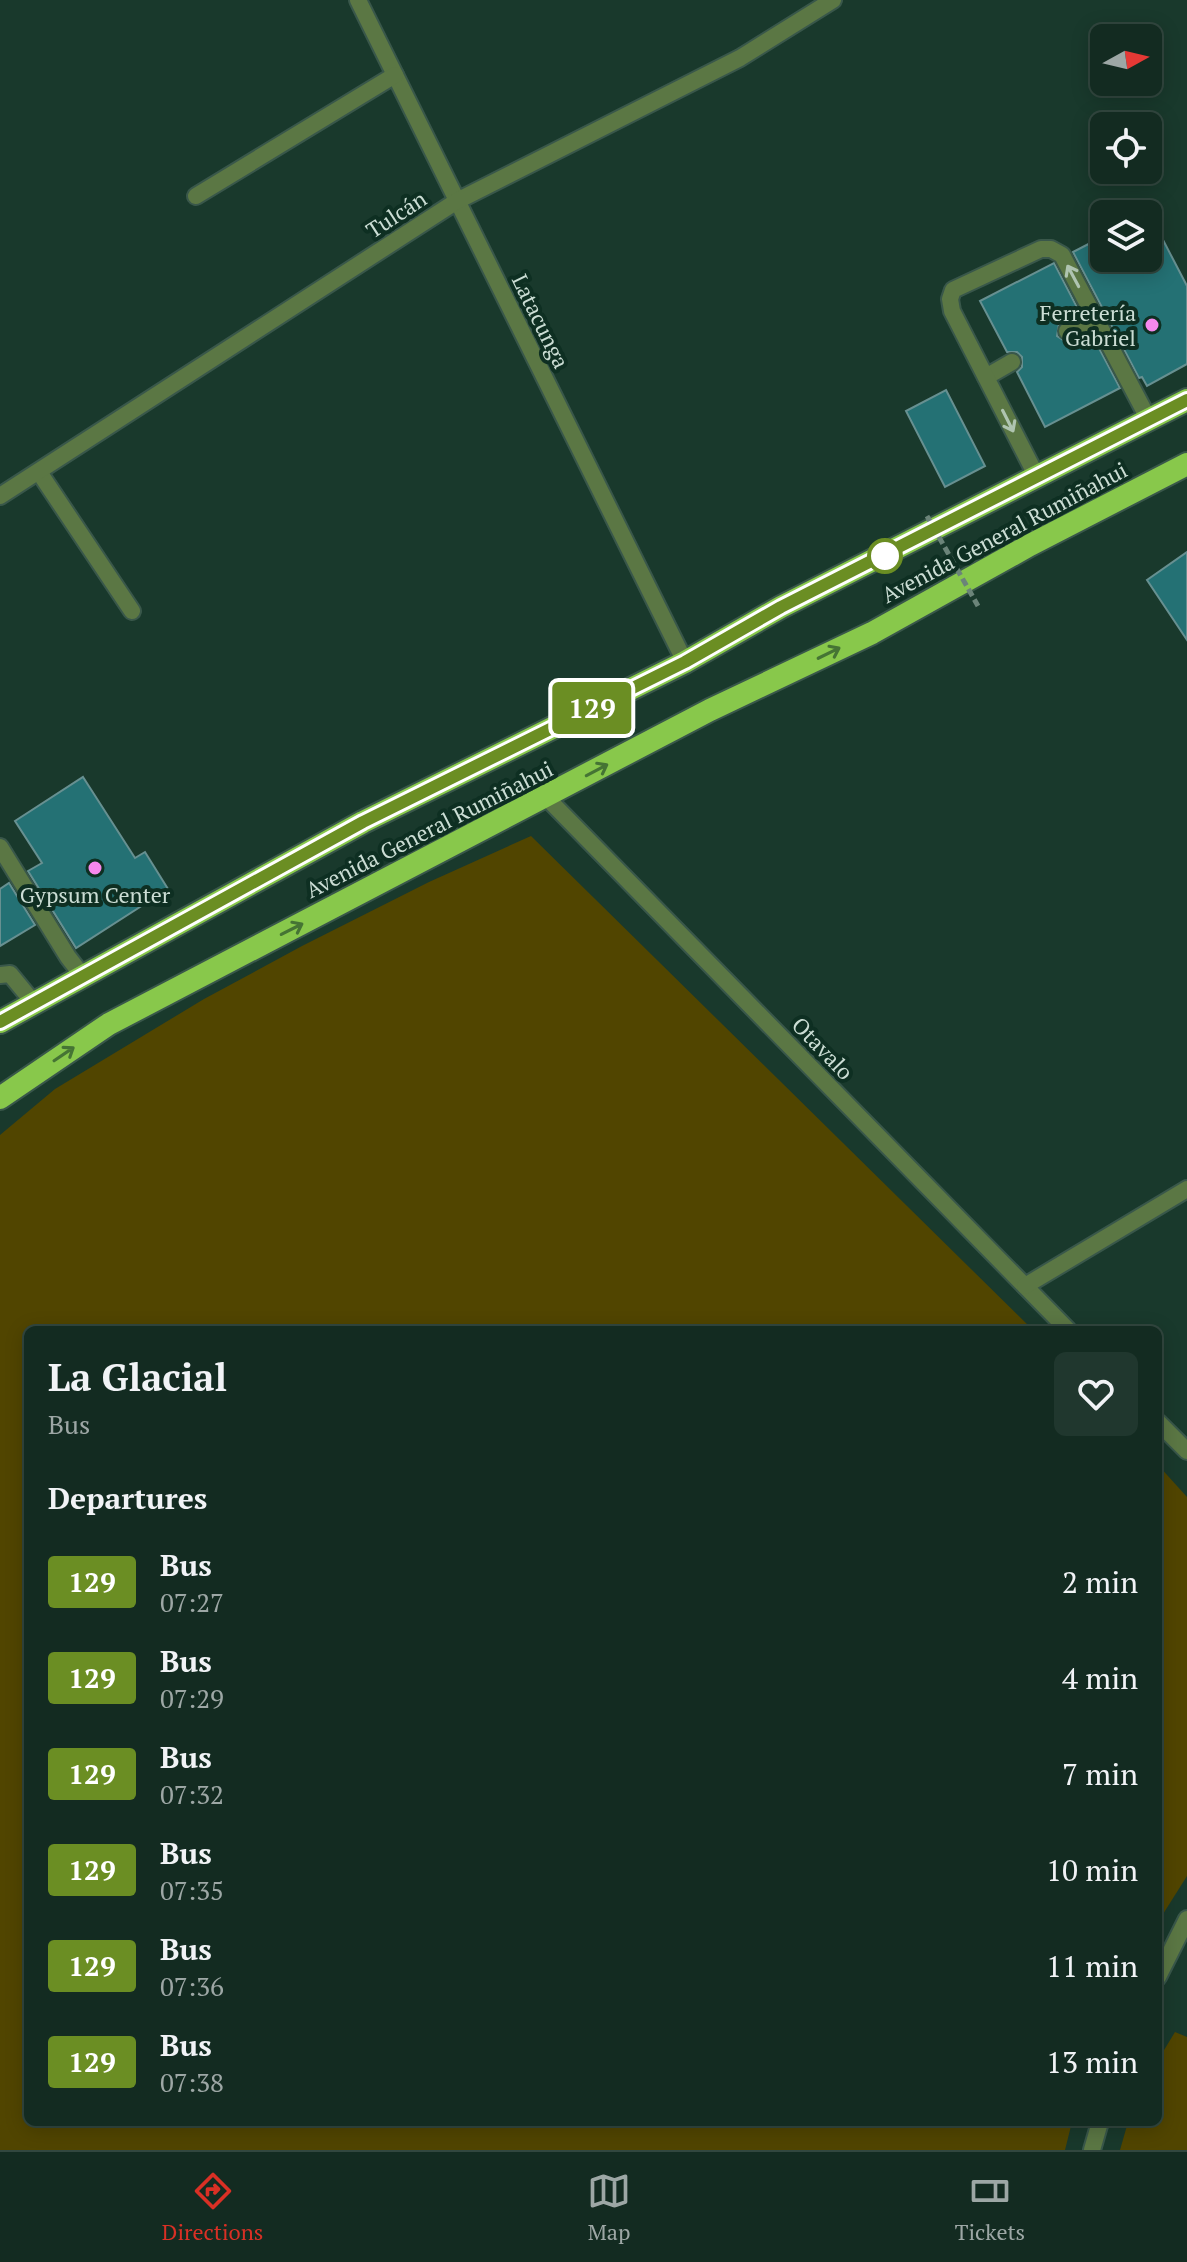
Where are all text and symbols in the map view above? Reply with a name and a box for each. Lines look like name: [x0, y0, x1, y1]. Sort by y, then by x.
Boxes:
north arrow: [1090, 24, 1162, 96]
map controls: [1090, 24, 1162, 272]
button: locate: [1090, 112, 1162, 184]
street label: Tulcán: [360, 184, 432, 244]
button: layers: [1090, 200, 1162, 272]
one-way arrow: [1064, 265, 1080, 289]
street label: Latacunga: [506, 269, 576, 373]
place label: Ferretería Gabriel: [1040, 298, 1136, 352]
marker: Ferretería Gabriel: [1143, 316, 1161, 334]
one-way arrow: [1001, 408, 1017, 432]
street label: Avenida General Rumiñahui: [876, 455, 1132, 609]
unlabelled marker: [868, 539, 902, 573]
one-way arrow: [817, 645, 841, 660]
line badge: 129: [546, 682, 638, 734]
text: 129: [568, 689, 616, 726]
street label: Avenida General Rumiñahui: [300, 754, 558, 904]
one-way arrow: [585, 762, 608, 778]
marker: Gypsum Center: [86, 859, 104, 877]
place label: Gypsum Center: [20, 880, 171, 909]
one-way arrow: [279, 921, 303, 937]
street label: Otavalo: [786, 1010, 860, 1086]
one-way arrow: [53, 1046, 75, 1062]
text: La Glacial: [48, 1352, 227, 1402]
button: heart: [1054, 1352, 1138, 1436]
text: Bus: [48, 1407, 90, 1441]
text: Departures: [48, 1478, 207, 1518]
text: Bus: [160, 1545, 212, 1585]
text: 2 min: [1062, 1562, 1138, 1602]
text: 129: [68, 1563, 116, 1600]
text: 07:27: [160, 1585, 224, 1619]
text: Bus: [160, 1641, 212, 1681]
text: 4 min: [1062, 1658, 1138, 1698]
text: 129: [68, 1659, 116, 1696]
text: 07:29: [160, 1681, 224, 1715]
text: Bus: [160, 1737, 212, 1777]
text: 7 min: [1062, 1754, 1138, 1794]
text: 129: [68, 1755, 116, 1792]
text: 07:32: [160, 1777, 224, 1811]
text: Bus: [160, 1833, 212, 1873]
text: 10 min: [1046, 1850, 1138, 1890]
text: 129: [68, 1851, 116, 1888]
text: 07:35: [160, 1873, 224, 1907]
text: Bus: [160, 1929, 212, 1969]
text: 11 min: [1046, 1946, 1138, 1986]
text: 129: [68, 1947, 116, 1984]
text: 07:36: [160, 1969, 224, 2003]
text: Bus: [160, 2025, 212, 2065]
text: 13 min: [1046, 2042, 1138, 2082]
text: 129: [68, 2043, 116, 2080]
text: 07:38: [160, 2065, 224, 2099]
tab: Directions: [162, 2169, 263, 2246]
tab: Map: [587, 2169, 631, 2246]
tab: Tickets: [955, 2169, 1025, 2246]

